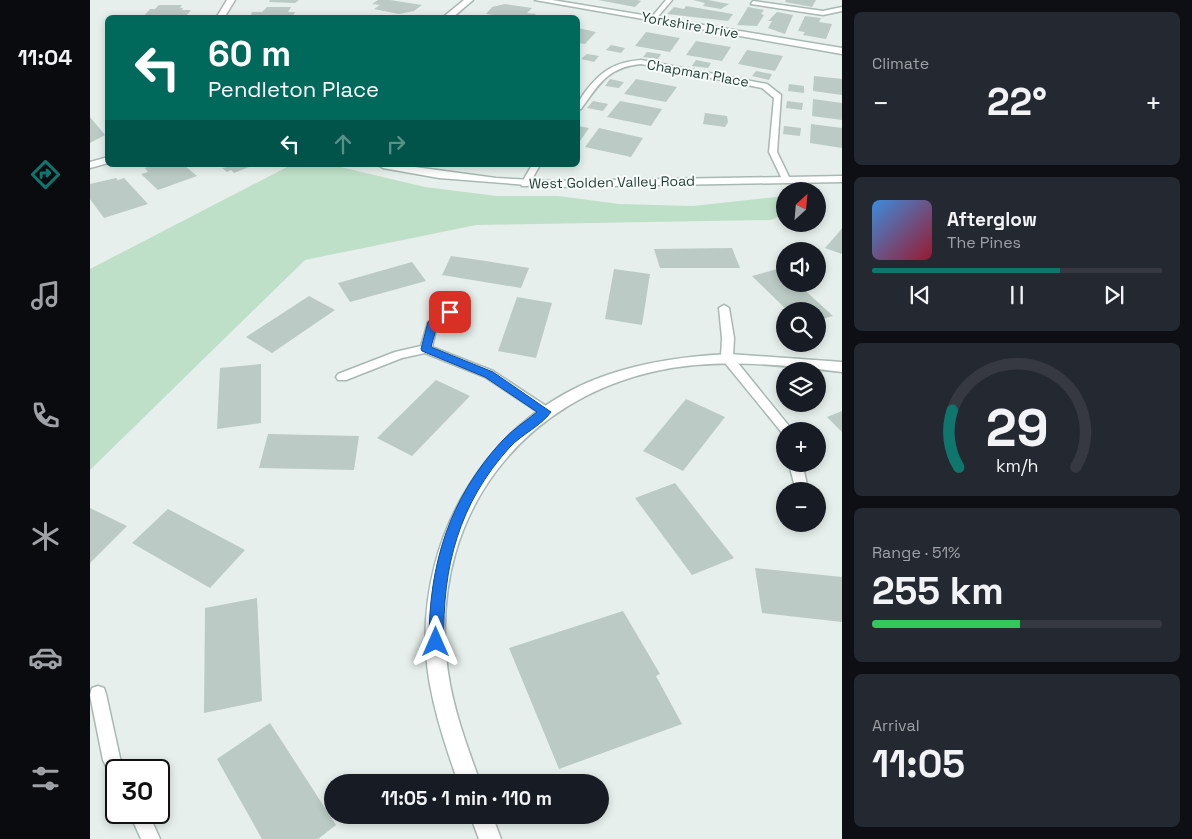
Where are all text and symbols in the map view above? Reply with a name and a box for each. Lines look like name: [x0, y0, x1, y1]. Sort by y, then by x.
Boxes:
street label: Yorkshire Drive: [640, 8, 740, 42]
text: 60 m: [208, 32, 291, 76]
icon: left: [125, 35, 190, 100]
text: 11:04: [18, 43, 72, 71]
text: Climate: [872, 53, 929, 74]
street label: Chapman Place: [646, 55, 750, 91]
text: Pendleton Place: [208, 75, 379, 103]
text: 22°: [987, 78, 1047, 126]
text: −: [872, 85, 889, 121]
text: +: [1145, 85, 1162, 121]
icon: left: [276, 130, 304, 158]
icon: ahead: [329, 130, 357, 158]
icon: right: [382, 130, 410, 158]
icon: directions: [28, 157, 63, 192]
street label: West Golden Valley Road: [529, 172, 695, 192]
north arrow: [776, 182, 826, 232]
map controls: [776, 182, 826, 532]
text: Afterglow: [947, 207, 1037, 232]
text: The Pines: [947, 232, 1021, 253]
button: sound: [776, 242, 826, 292]
icon: music: [28, 278, 63, 313]
icon: previous: [906, 281, 934, 309]
icon: pause: [1003, 281, 1031, 309]
icon: next: [1100, 281, 1128, 309]
pin: [429, 291, 471, 333]
icon: arrive: [436, 298, 464, 326]
button: search: [776, 302, 826, 352]
button: layers: [776, 362, 826, 412]
text: 29: [986, 395, 1048, 461]
icon: phone: [28, 398, 63, 433]
button: +: [776, 422, 826, 472]
text: km/h: [996, 454, 1038, 477]
button: −: [776, 482, 826, 532]
icon: climate: [28, 519, 63, 554]
text: Range · 51%: [872, 542, 960, 563]
text: 255 km: [872, 567, 1004, 615]
position arrow: [409, 615, 461, 667]
icon: car: [28, 640, 63, 675]
text: Arrival: [872, 715, 920, 736]
text: 11:05: [872, 740, 965, 788]
speed limit sign: 30: [105, 759, 170, 824]
icon: filters: [28, 761, 63, 796]
text: 11:05 · 1 min · 110 m: [381, 786, 552, 811]

